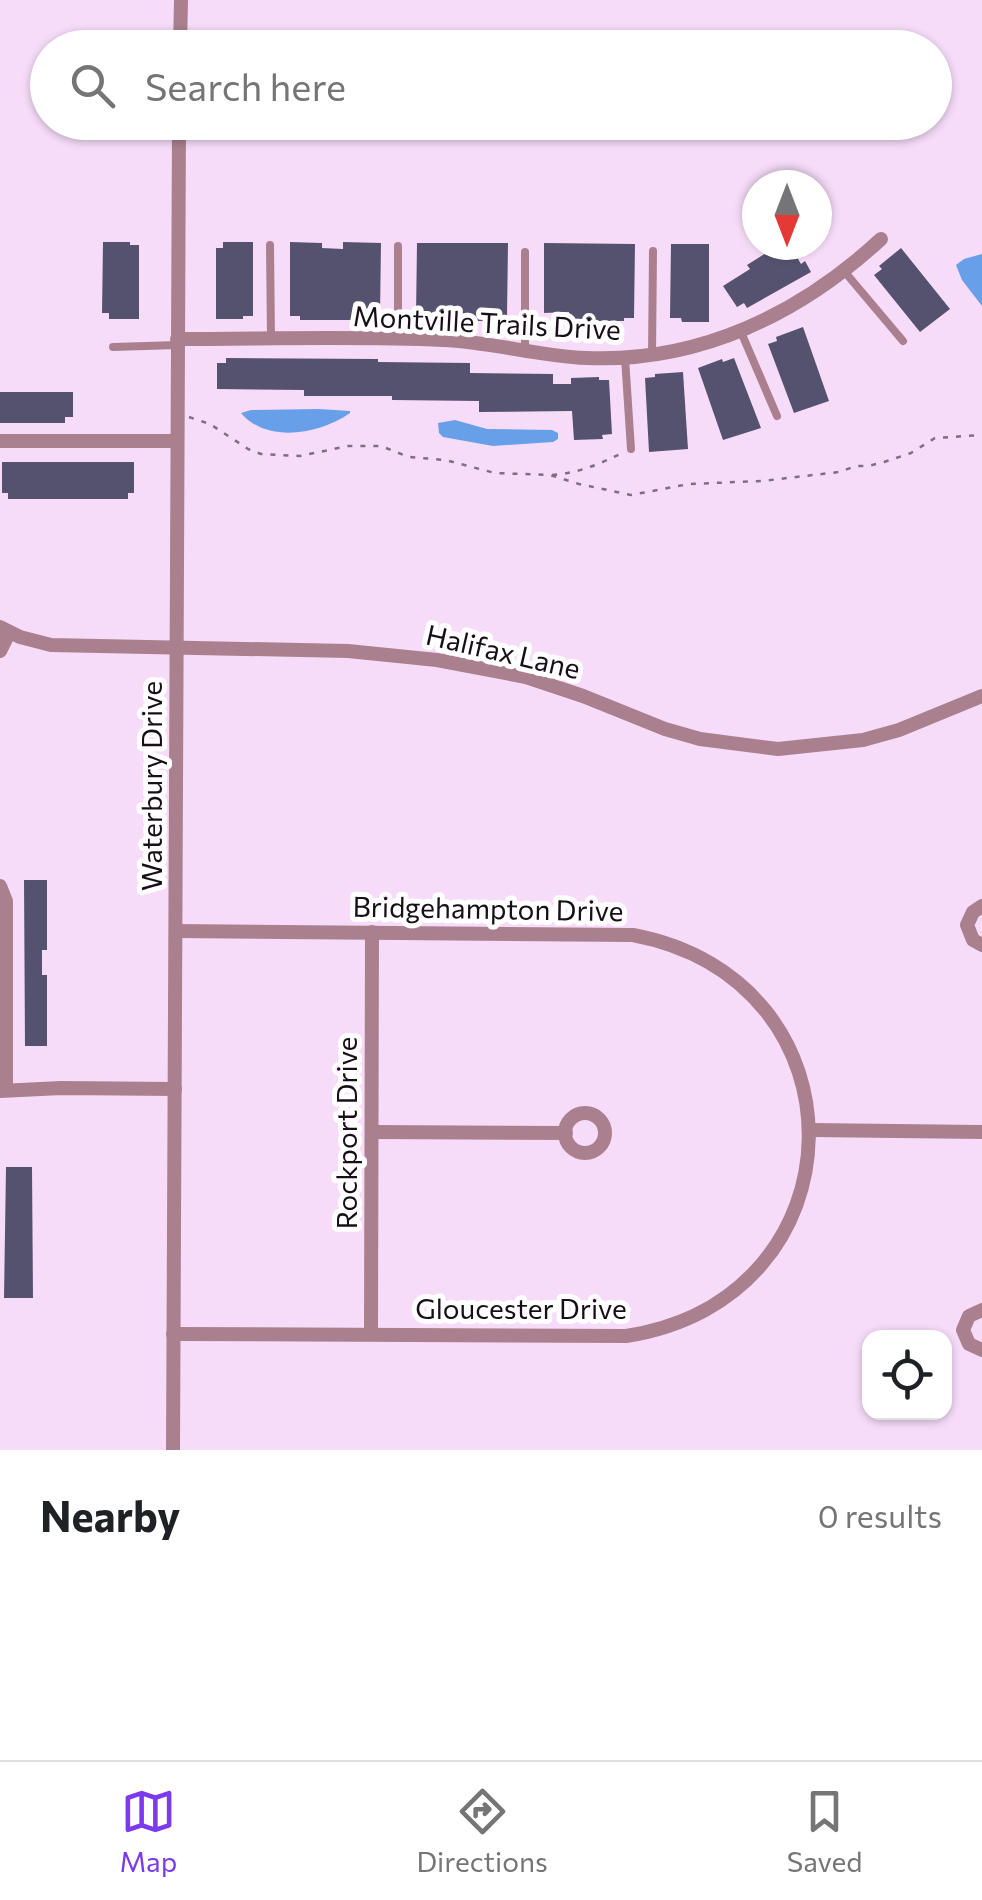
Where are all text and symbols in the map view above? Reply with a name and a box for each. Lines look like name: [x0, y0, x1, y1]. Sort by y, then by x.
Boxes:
search box: [30, 30, 952, 140]
icon: search: [65, 58, 120, 113]
text: Search here: [145, 62, 346, 109]
north arrow: [742, 170, 832, 260]
street label: Montville Trails Drive: [352, 298, 622, 346]
street label: Halifax Lane: [423, 617, 584, 685]
street label: Waterbury Drive: [134, 681, 168, 891]
street label: Bridgehampton Drive: [352, 889, 624, 927]
street label: Rockport Drive: [329, 1037, 363, 1229]
street label: Gloucester Drive: [415, 1291, 627, 1325]
map controls: [862, 1330, 952, 1420]
button: locate: [862, 1330, 952, 1420]
text: Nearby: [40, 1489, 180, 1541]
text: 0 results: [818, 1495, 942, 1535]
tab: Map: [120, 1784, 177, 1878]
tab: Directions: [416, 1784, 548, 1878]
tab: Saved: [787, 1784, 862, 1878]

